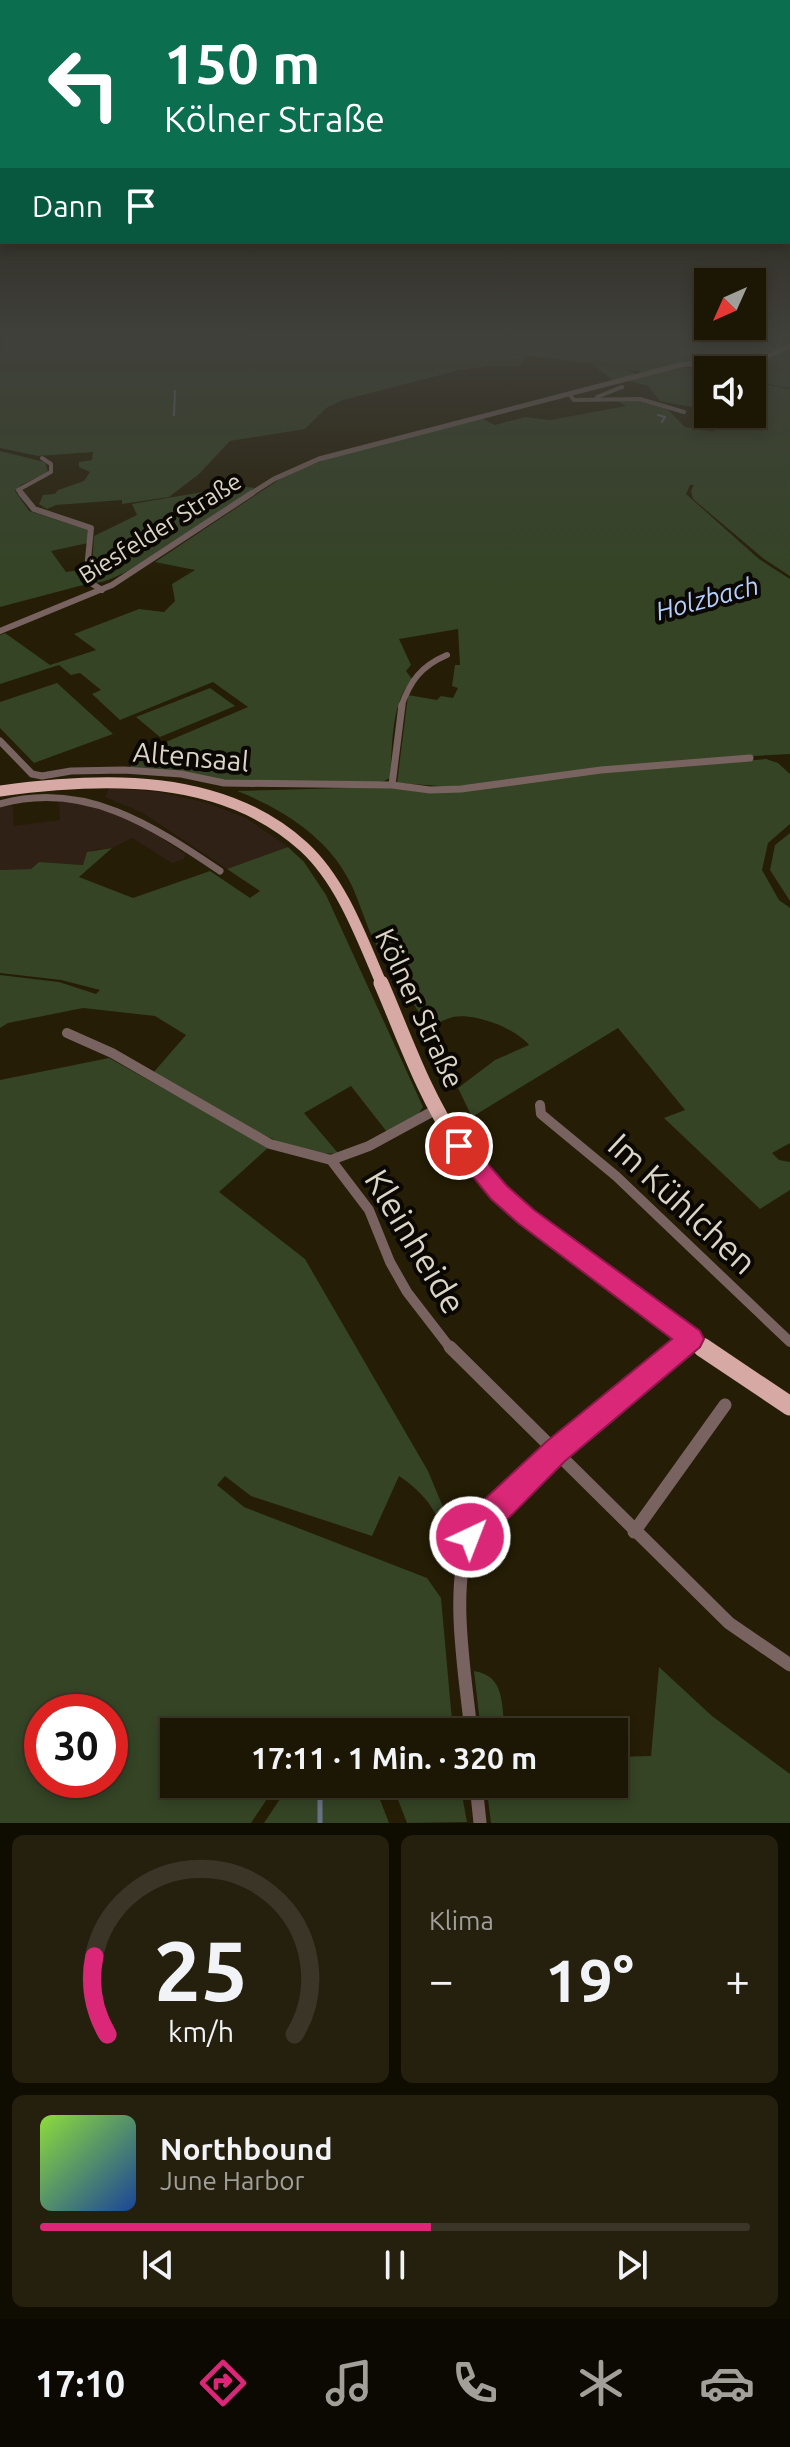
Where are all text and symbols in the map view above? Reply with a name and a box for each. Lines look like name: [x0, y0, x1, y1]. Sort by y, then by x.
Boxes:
icon: left: [32, 32, 136, 136]
text: 150 m: [164, 32, 320, 95]
text: Kölner Straße: [164, 98, 385, 139]
icon: arrive: [119, 184, 163, 228]
text: Dann: [32, 189, 103, 223]
north arrow: [694, 268, 766, 340]
map controls: [694, 268, 766, 428]
button: sound: [694, 356, 766, 428]
street label: Biesfelder Straße: [74, 467, 246, 589]
water label: Holzbach: [652, 570, 762, 626]
street label: Altensaal: [132, 735, 250, 777]
street label: Kölner Straße: [370, 924, 470, 1092]
pin: [425, 1112, 493, 1180]
icon: arrive: [437, 1124, 481, 1168]
street label: Im Kühlchen: [601, 1125, 765, 1281]
street label: Kleinheide: [358, 1162, 474, 1320]
position arrow: [428, 1495, 512, 1579]
speed limit sign: 30: [24, 1694, 128, 1798]
text: 17:11 · 1 Min. · 320 m: [251, 1741, 537, 1775]
text: Klima: [429, 1906, 494, 1935]
text: 25: [154, 1923, 247, 2017]
text: 19°: [545, 1946, 634, 2013]
text: −: [429, 1955, 454, 2004]
text: +: [725, 1955, 750, 2004]
text: km/h: [168, 2015, 234, 2047]
text: Northbound: [160, 2132, 332, 2166]
text: June Harbor: [160, 2166, 304, 2195]
icon: previous: [136, 2243, 180, 2287]
icon: pause: [373, 2243, 417, 2287]
icon: next: [610, 2243, 654, 2287]
icon: directions: [195, 2355, 251, 2411]
icon: music: [321, 2355, 377, 2411]
icon: phone: [447, 2355, 503, 2411]
icon: climate: [573, 2355, 629, 2411]
icon: car: [699, 2355, 755, 2411]
text: 17:10: [35, 2363, 125, 2404]

